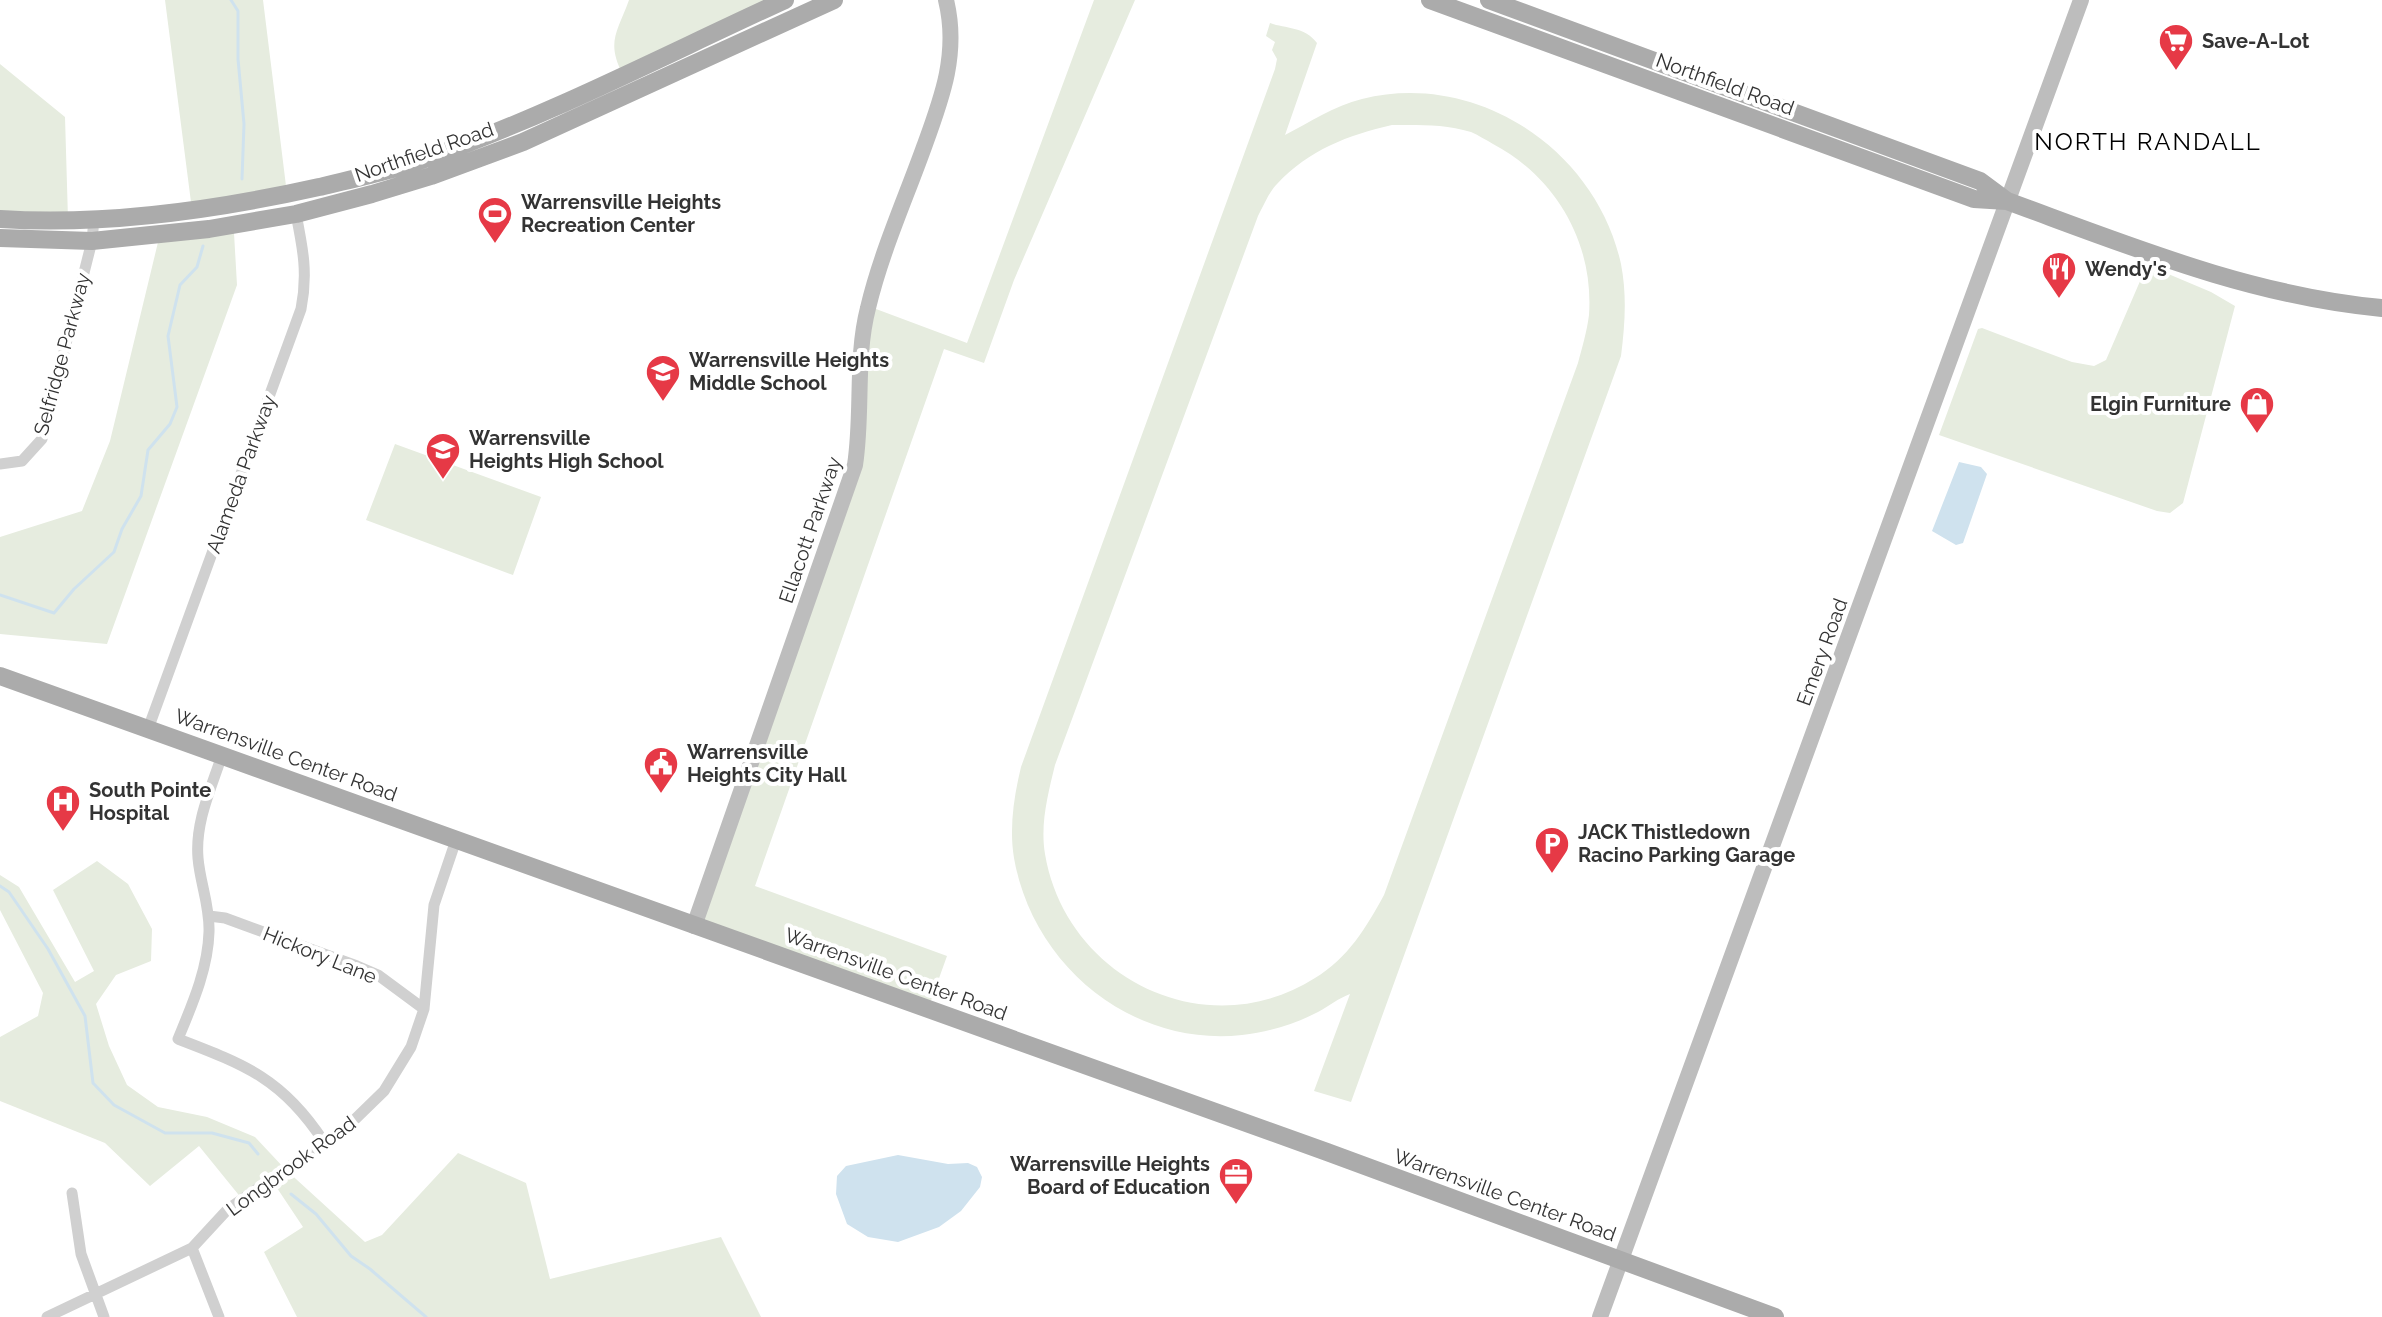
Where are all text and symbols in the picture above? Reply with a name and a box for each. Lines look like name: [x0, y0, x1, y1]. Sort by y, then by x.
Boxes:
supermarket icon: Save-A-Lot: [2157, 22, 2195, 72]
place label: Save-A-Lot: [2202, 29, 2310, 53]
street label: Northfield Road: [1653, 48, 1797, 120]
street label: Northfield Road: [351, 117, 497, 187]
district label: NORTH RANDALL: [2034, 127, 2262, 156]
place label: Warrensville Heights Recreation Center: [521, 190, 721, 237]
sports icon: Warrensville Heights Recreation Center: [476, 195, 514, 245]
restaurant icon: Wendy's: [2040, 250, 2078, 300]
place label: Wendy's: [2085, 257, 2167, 281]
street label: Selfridge Parkway: [29, 270, 95, 438]
place label: Warrensville Heights Middle School: [689, 348, 889, 395]
school or university icon: Warrensville Heights Middle School: [644, 353, 682, 403]
shop icon: Elgin Furniture: [2238, 385, 2276, 435]
street label: Alameda Parkway: [201, 391, 281, 556]
place label: Elgin Furniture: [2090, 392, 2231, 416]
place label: Warrensville Heights High School: [469, 426, 664, 473]
school or university icon: Warrensville Heights High School: [424, 431, 462, 481]
street label: Ellacott Parkway: [774, 453, 846, 606]
street label: Emery Road: [1791, 595, 1853, 709]
street label: Warrensville Center Road: [171, 704, 401, 806]
place label: Warrensville Heights City Hall: [687, 740, 847, 787]
public building icon: Warrensville Heights City Hall: [642, 745, 680, 795]
place label: South Pointe Hospital: [89, 778, 211, 825]
hospital icon: South Pointe Hospital: [44, 783, 82, 833]
place label: JACK Thistledown Racino Parking Garage: [1578, 820, 1795, 867]
parking icon: JACK Thistledown Racino Parking Garage: [1533, 825, 1571, 875]
street label: Hickory Lane: [260, 921, 381, 989]
street label: Warrensville Center Road: [781, 923, 1011, 1025]
street label: Longbrook Road: [222, 1111, 360, 1221]
street label: Warrensville Center Road: [1390, 1144, 1620, 1246]
place label: Warrensville Heights Board of Education: [1010, 1152, 1210, 1199]
office icon: Warrensville Heights Board of Education: [1217, 1156, 1255, 1206]

